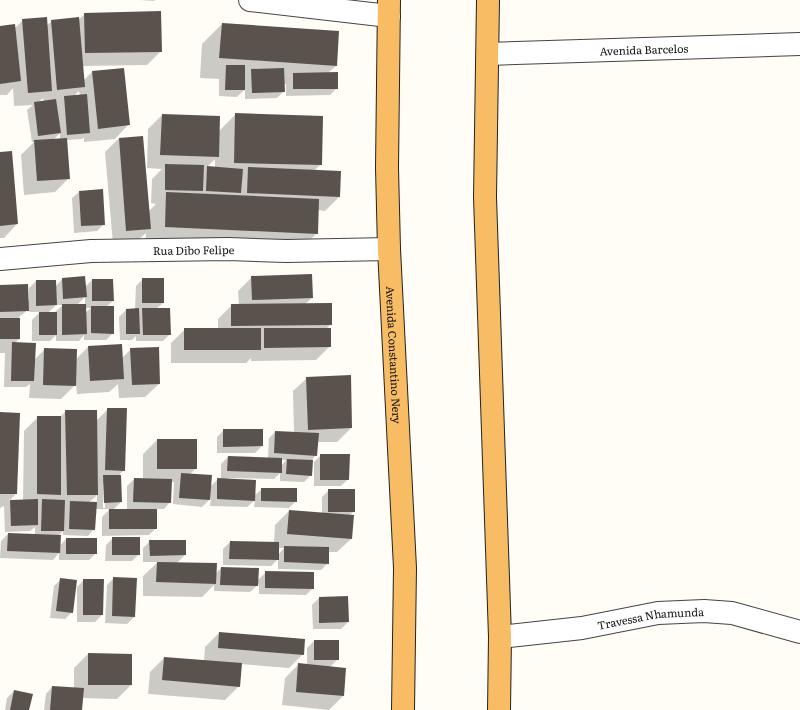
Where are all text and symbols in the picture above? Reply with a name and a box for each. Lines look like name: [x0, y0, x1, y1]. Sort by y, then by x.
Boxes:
street label: Avenida Barcelos: [599, 40, 689, 58]
street label: Rua Dibo Felipe: [153, 241, 235, 258]
street label: Avenida Constantino Nery: [383, 286, 406, 425]
street label: Travessa Nhamunda: [596, 603, 704, 633]

